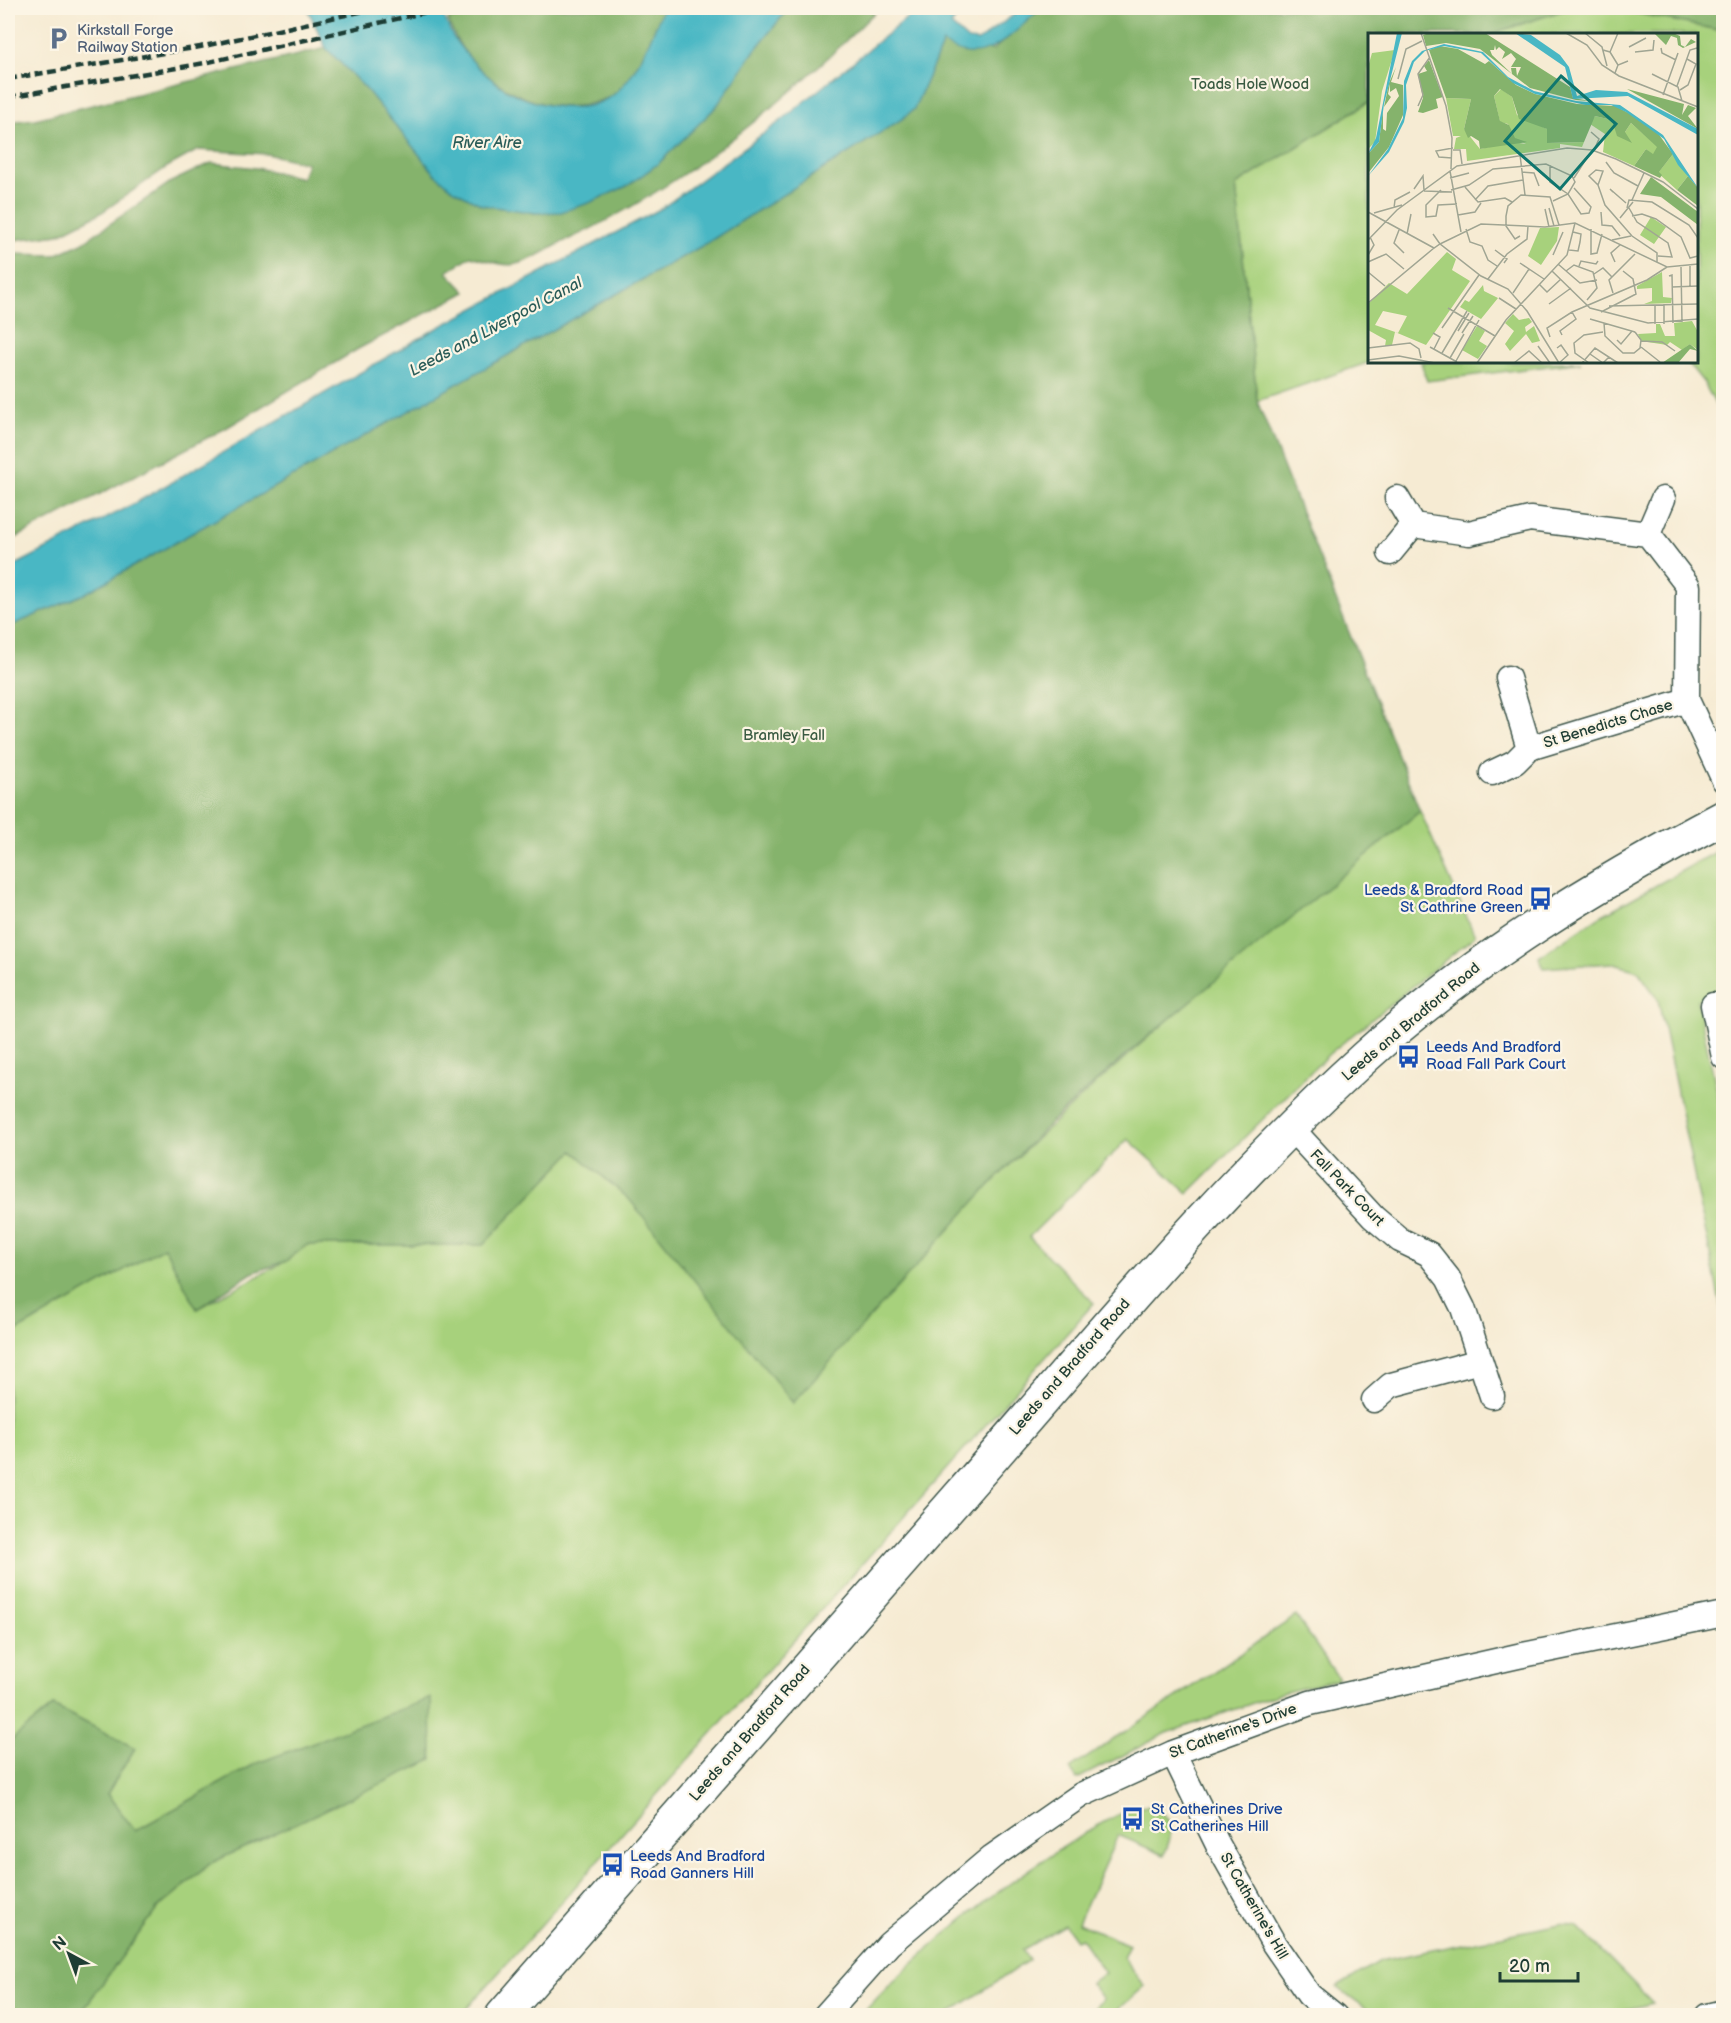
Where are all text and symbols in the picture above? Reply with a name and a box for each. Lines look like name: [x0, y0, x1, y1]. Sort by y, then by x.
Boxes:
place label: Kirkstall Forge Railway Station: [77, 21, 178, 57]
parking icon: Kirkstall Forge Railway Station: [46, 26, 72, 52]
inset map: [1368, 33, 1698, 363]
park label: Toads Hole Wood: [1191, 75, 1309, 94]
water label: River Aire: [452, 134, 522, 153]
water label: Leeds and Liverpool Canal: [407, 273, 587, 381]
street label: St Benedicts Chase: [1541, 695, 1675, 753]
park label: Bramley Fall: [743, 726, 825, 745]
place label: Leeds & Bradford Road St Cathrine Green: [1364, 881, 1523, 917]
bus stop icon: Leeds & Bradford Road St Cathrine Green: [1528, 886, 1554, 912]
street label: Leeds and Bradford Road: [1338, 959, 1484, 1085]
place label: Leeds And Bradford Road Fall Park Court: [1426, 1038, 1566, 1074]
bus stop icon: Leeds And Bradford Road Fall Park Court: [1395, 1043, 1421, 1069]
street label: Fall Park Court: [1306, 1146, 1389, 1231]
street label: Leeds and Bradford Road: [1006, 1295, 1134, 1439]
street label: Leeds and Bradford Road: [686, 1661, 814, 1805]
street label: St Catherine's Drive: [1167, 1699, 1299, 1763]
place label: St Catherines Drive St Catherines Hill: [1151, 1800, 1283, 1836]
bus stop icon: St Catherines Drive St Catherines Hill: [1120, 1805, 1146, 1831]
place label: Leeds And Bradford Road Ganners Hill: [630, 1847, 765, 1883]
street label: St Catherine's Hill: [1216, 1849, 1292, 1963]
bus stop icon: Leeds And Bradford Road Ganners Hill: [599, 1852, 625, 1878]
north arrow: [39, 1924, 99, 1984]
text: N: [49, 1933, 71, 1955]
scale bar: [1500, 1945, 1578, 1983]
text: 20 m: [1509, 1956, 1550, 1977]

